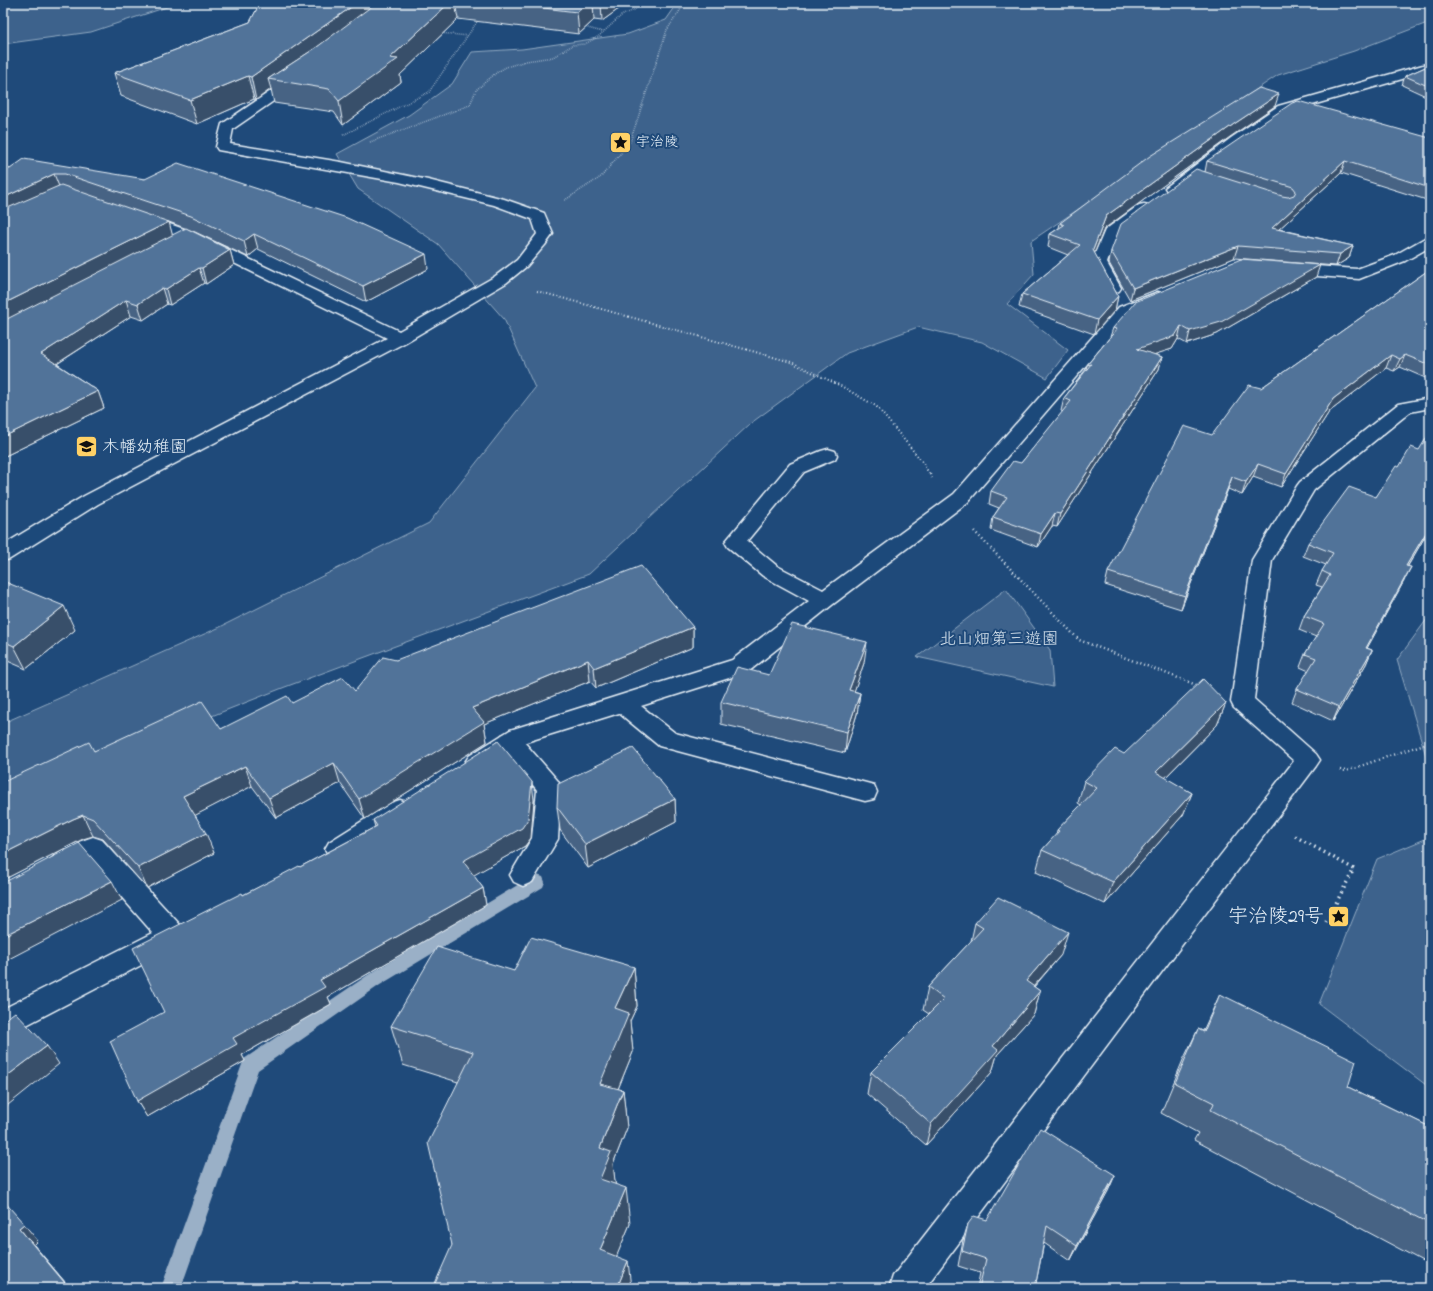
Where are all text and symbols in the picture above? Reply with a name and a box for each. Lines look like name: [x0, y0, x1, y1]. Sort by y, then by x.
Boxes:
place icon: 宇治陵: [608, 129, 634, 155]
place label: 宇治陵: [636, 132, 678, 153]
school or university icon: 木幡幼稚園: [74, 434, 100, 460]
place label: 木幡幼稚園: [102, 435, 187, 460]
park label: 北山畑第三遊園: [940, 627, 1059, 652]
place label: 宇治陵29号: [1228, 903, 1324, 932]
place icon: 宇治陵29号: [1326, 904, 1352, 930]

